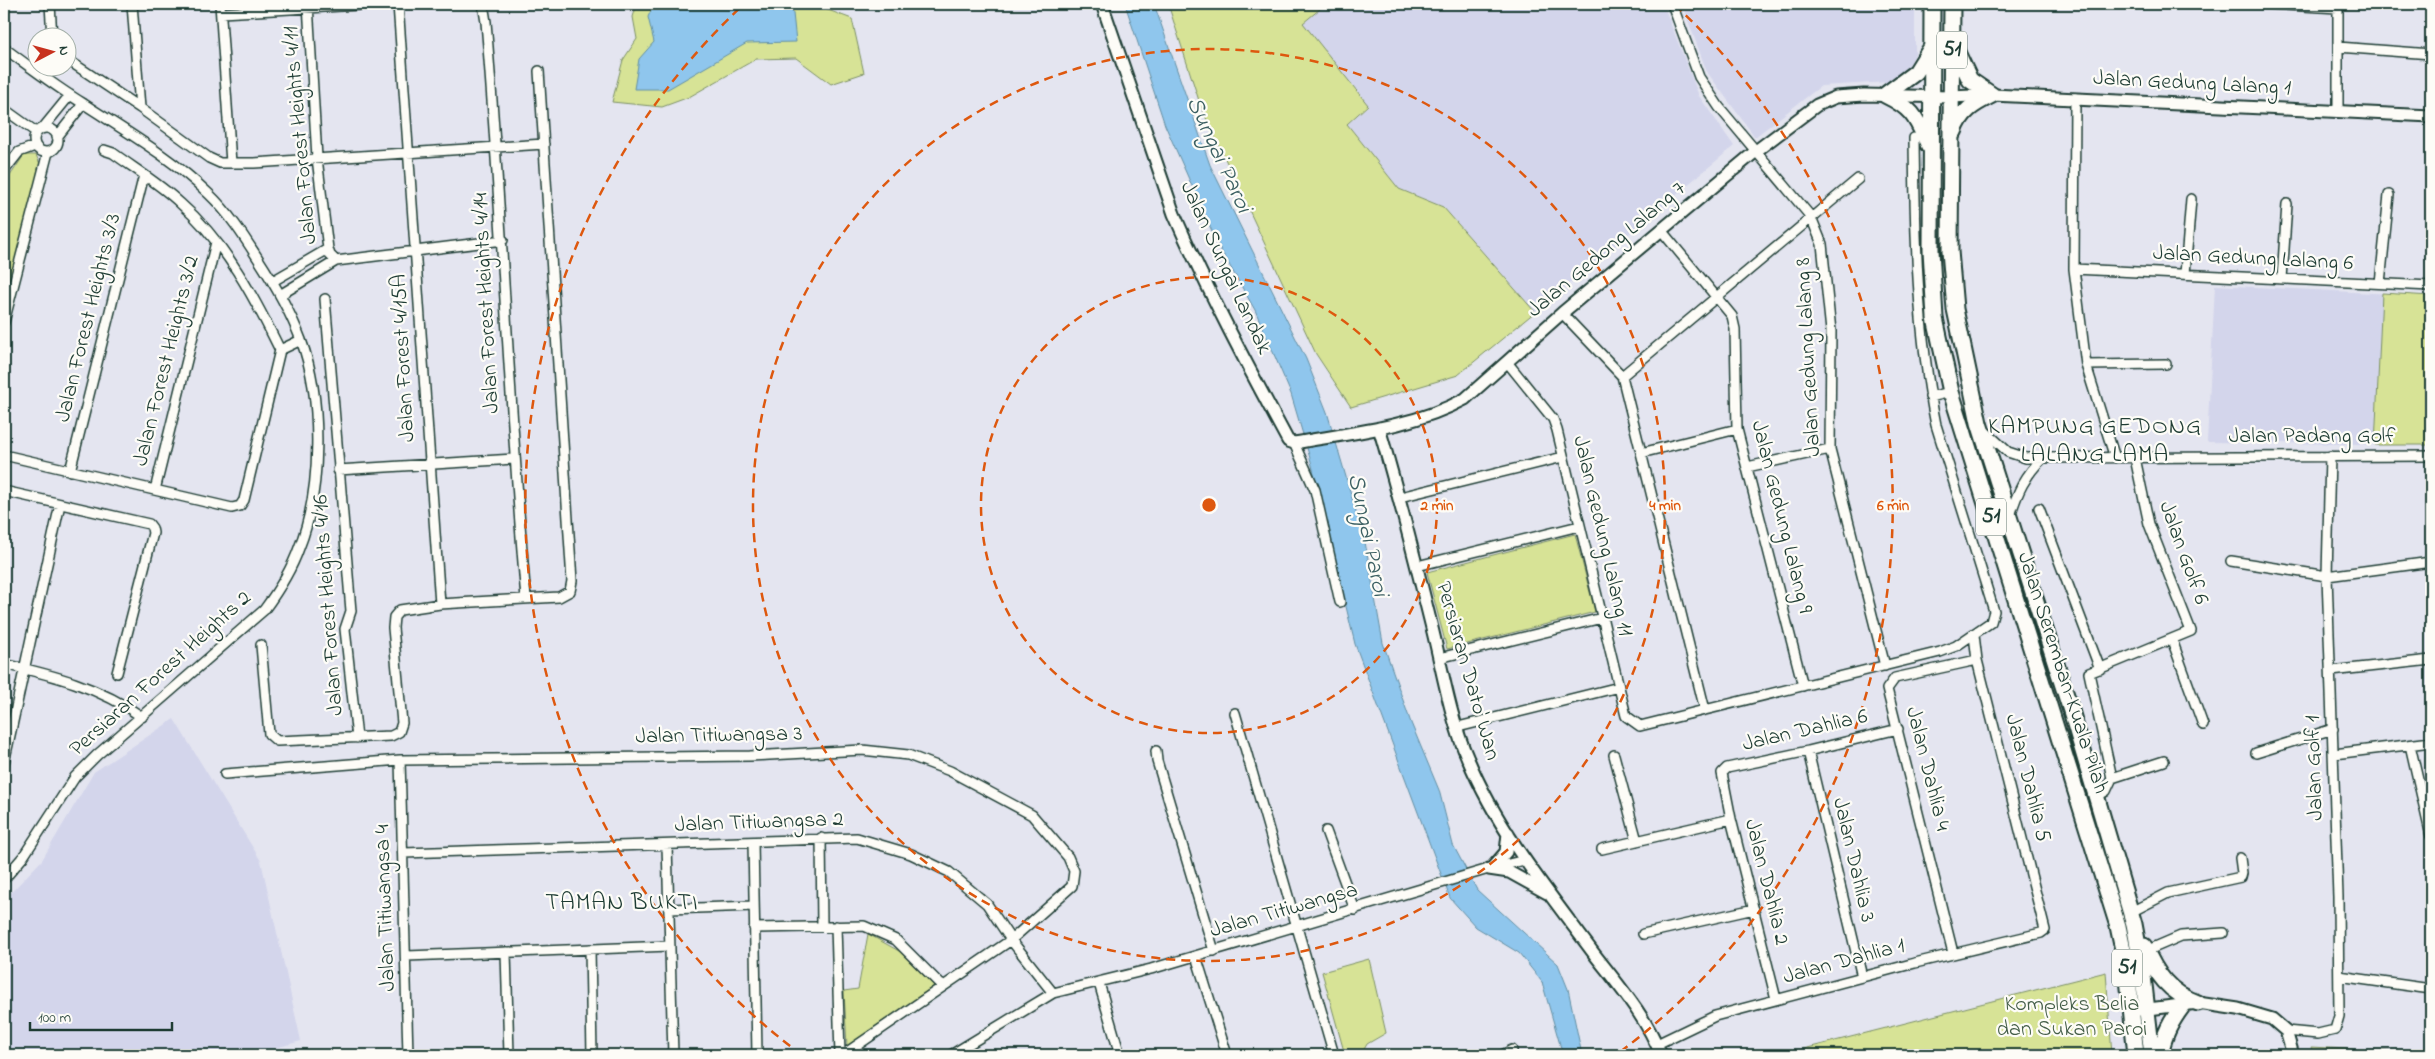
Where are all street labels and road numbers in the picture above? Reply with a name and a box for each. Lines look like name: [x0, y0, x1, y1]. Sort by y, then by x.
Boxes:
street label: Jalan Forest Heights 4/11: [276, 24, 327, 246]
road number: 51: [1937, 32, 1967, 68]
street label: Jalan Gedung Lalang 1: [2092, 63, 2292, 106]
street label: Jalan Gedong Lalang 7: [1520, 174, 1694, 327]
street label: Jalan Sungai Landak: [1170, 176, 1279, 361]
street label: Jalan Forest Heights 4/14: [465, 192, 510, 414]
street label: Jalan Forest Heights 3/3: [48, 210, 131, 426]
street label: Jalan Gedung Lalang 6: [2152, 238, 2354, 281]
street label: Jalan Forest Heights 3/2: [125, 252, 210, 470]
street label: Jalan Gedung Lalang 8: [1788, 257, 1831, 457]
street label: Jalan Forest 4/15A: [384, 273, 424, 443]
street label: Jalan Gedung Lalang 9: [1741, 417, 1821, 617]
street label: Jalan Padang Golf: [2229, 421, 2396, 454]
street label: Jalan Gedung Lalang 11: [1562, 432, 1641, 640]
street label: Jalan Forest Heights 4/16: [305, 493, 354, 717]
street label: Jalan Golf 6: [2149, 497, 2217, 610]
road number: 51: [1976, 498, 2006, 536]
street label: Jalan Seremban-Kuala Pilah: [2008, 548, 2116, 798]
street label: Persiaran Dato' Wan: [1426, 578, 1508, 764]
street label: Persiaran Forest Heights 2: [63, 583, 260, 766]
street label: Jalan Dahlia 6: [1739, 701, 1871, 761]
street label: Jalan Dahlia 4: [1896, 703, 1958, 835]
street label: Jalan Dahlia 5: [1996, 711, 2058, 845]
street label: Jalan Golf 1: [2297, 715, 2333, 821]
street label: Jalan Titiwangsa 3: [635, 719, 803, 754]
street label: Jalan Dahlia 3: [1823, 794, 1883, 926]
street label: Jalan Titiwangsa 2: [674, 804, 844, 843]
street label: Jalan Dahlia 2: [1735, 816, 1797, 949]
street label: Jalan Titiwangsa 4: [367, 824, 406, 992]
street label: Jalan Titiwangsa: [1206, 875, 1362, 948]
street label: Jalan Dahlia 1: [1779, 930, 1909, 994]
road number: 51: [2112, 950, 2142, 986]

